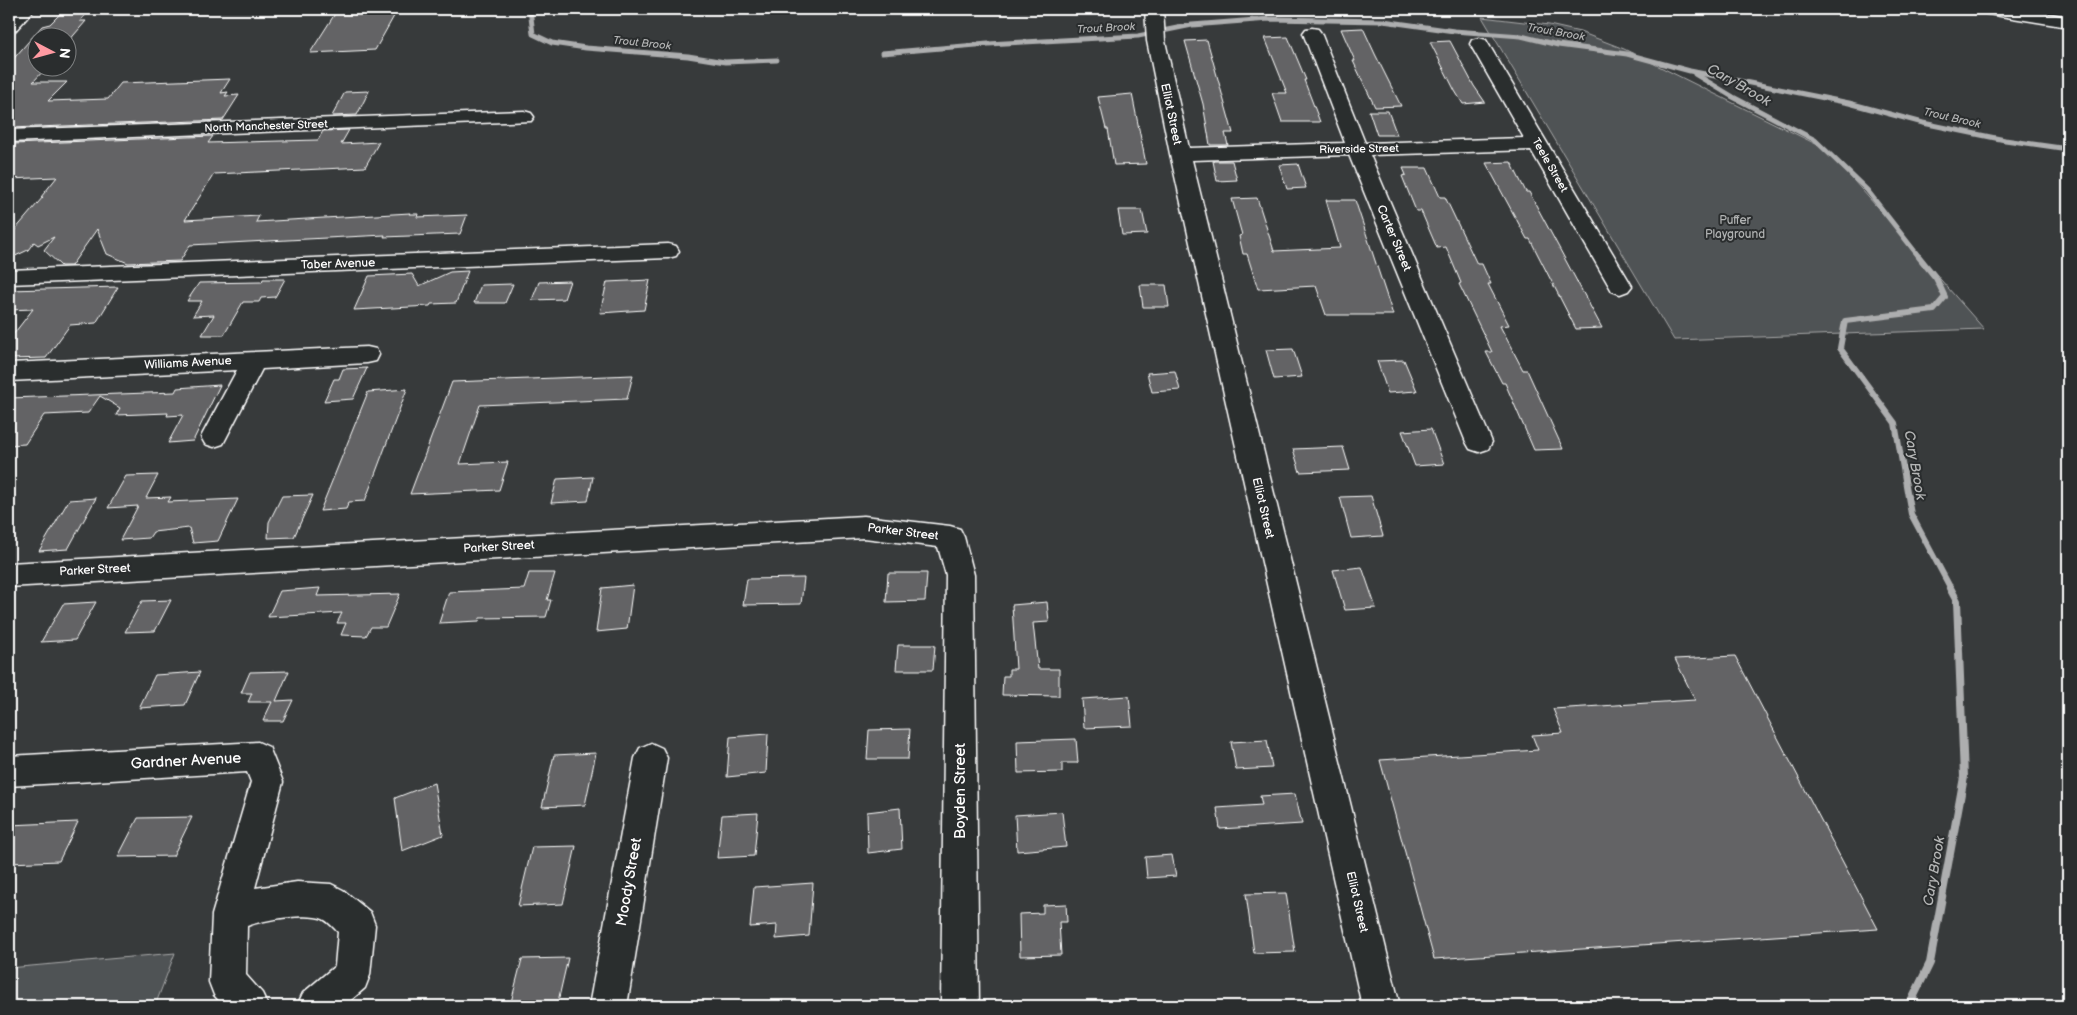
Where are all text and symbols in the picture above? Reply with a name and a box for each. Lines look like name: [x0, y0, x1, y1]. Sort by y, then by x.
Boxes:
water label: Trout Brook: [1077, 20, 1136, 36]
water label: Trout Brook: [1526, 21, 1586, 44]
north arrow: [28, 28, 78, 78]
water label: Trout Brook: [612, 33, 672, 53]
text: N: [55, 47, 73, 59]
water label: Cary Brook: [1704, 60, 1775, 111]
street label: Elliot Street: [1157, 82, 1185, 146]
water label: Trout Brook: [1922, 105, 1982, 131]
street label: North Manchester Street: [204, 117, 328, 135]
street label: Teele Street: [1529, 136, 1571, 195]
street label: Riverside Street: [1319, 142, 1399, 156]
street label: Carter Street: [1373, 203, 1415, 274]
park label: Puffer Playground: [1705, 213, 1765, 242]
street label: Taber Avenue: [301, 255, 375, 273]
street label: Williams Avenue: [144, 353, 232, 373]
water label: Cary Brook: [1901, 429, 1930, 502]
street label: Elliot Street: [1249, 476, 1277, 540]
street label: Parker Street: [867, 520, 940, 544]
street label: Parker Street: [463, 538, 535, 556]
street label: Parker Street: [59, 561, 131, 579]
street label: Boyden Street: [951, 743, 970, 839]
street label: Gardner Avenue: [130, 749, 242, 773]
water label: Cary Brook: [1920, 834, 1949, 907]
street label: Moody Street: [612, 836, 646, 928]
street label: Elliot Street: [1343, 870, 1371, 934]

